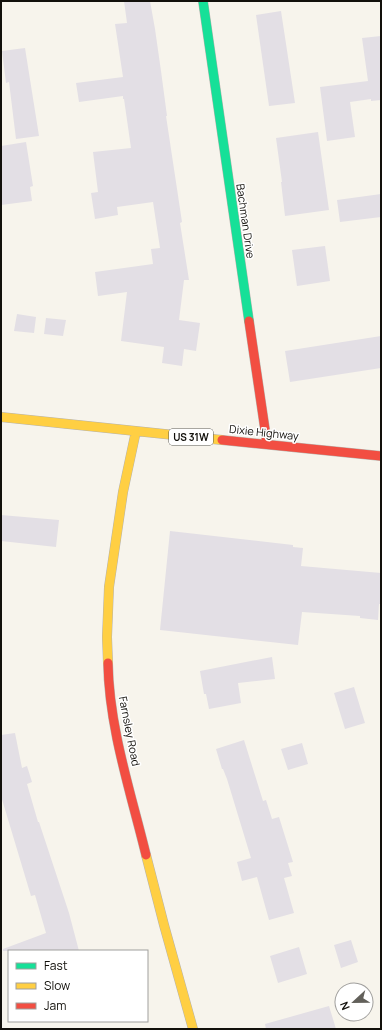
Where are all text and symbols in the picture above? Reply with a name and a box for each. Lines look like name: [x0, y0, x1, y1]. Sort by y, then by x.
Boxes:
street label: Bachman Drive: [233, 183, 259, 260]
street label: Dixie Highway: [229, 421, 300, 443]
road number: US 31W: [169, 429, 213, 445]
street label: Farnsley Road: [116, 695, 144, 767]
legend: [8, 950, 148, 1022]
text: Fast: [44, 957, 68, 974]
text: Slow: [44, 977, 70, 994]
north arrow: [334, 982, 374, 1022]
text: Jam: [44, 997, 66, 1014]
text: N: [336, 999, 353, 1012]

